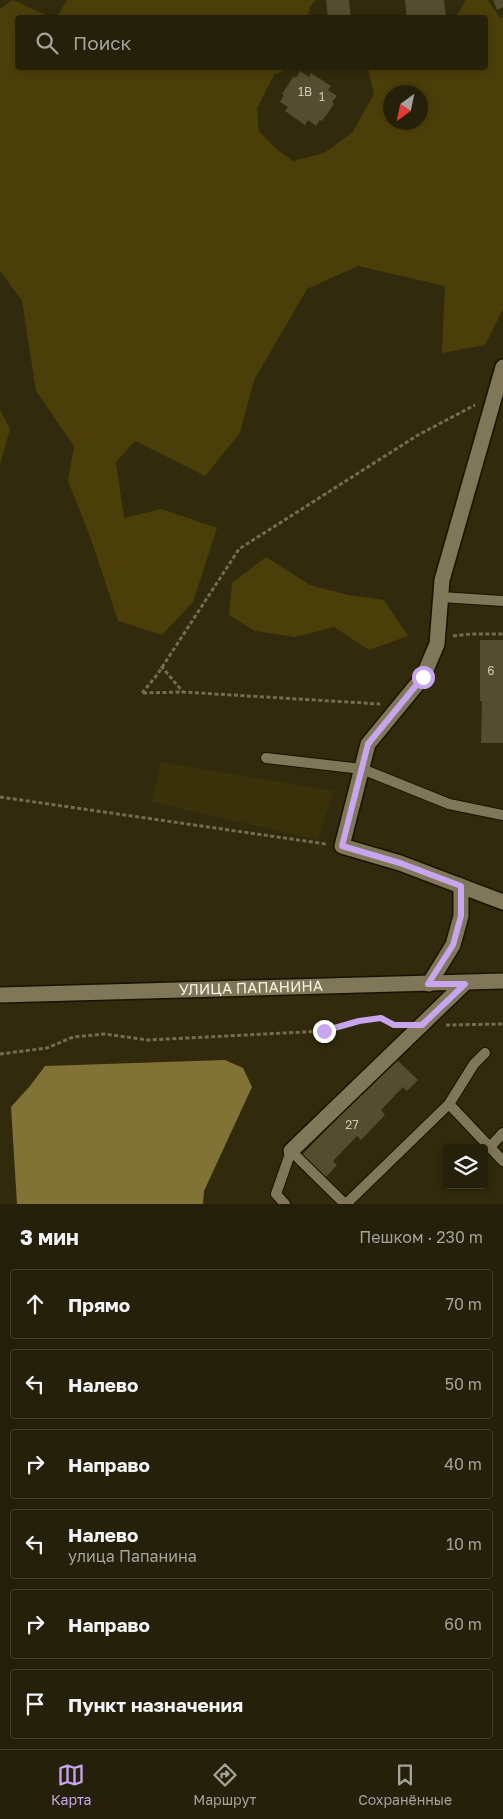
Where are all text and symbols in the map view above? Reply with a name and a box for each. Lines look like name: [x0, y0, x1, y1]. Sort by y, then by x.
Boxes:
search box: [15, 15, 488, 70]
icon: search: [33, 29, 61, 57]
text: Поиск: [73, 31, 132, 54]
house number: 1В: [298, 84, 312, 99]
north arrow: [383, 85, 428, 130]
house number: 1: [319, 89, 325, 104]
house number: 6: [487, 663, 495, 678]
route start: [412, 666, 435, 689]
street label: УЛИЦА ПАПАНИНА: [179, 976, 323, 998]
route end: [313, 1020, 336, 1043]
house number: 27: [345, 1117, 359, 1132]
map controls: [443, 1144, 488, 1189]
button: layers: [443, 1144, 488, 1189]
text: 3 мин: [20, 1224, 79, 1250]
text: Пешком · 230 m: [359, 1227, 483, 1247]
icon: ahead: [21, 1290, 49, 1318]
text: Прямо: [68, 1293, 130, 1316]
text: 70 m: [445, 1294, 482, 1314]
icon: left: [21, 1370, 49, 1398]
text: Налево: [68, 1373, 138, 1396]
text: 50 m: [445, 1374, 482, 1394]
icon: right: [21, 1450, 49, 1478]
text: Направо: [68, 1453, 150, 1476]
text: 40 m: [444, 1454, 482, 1474]
text: Налево: [68, 1523, 138, 1546]
icon: left: [21, 1530, 49, 1558]
text: 10 m: [446, 1534, 482, 1554]
text: улица Папанина: [68, 1546, 197, 1566]
icon: right: [21, 1610, 49, 1638]
text: Направо: [68, 1613, 150, 1636]
text: 60 m: [444, 1614, 482, 1634]
icon: arrive: [21, 1690, 49, 1718]
text: Пункт назначения: [68, 1693, 243, 1716]
tab: Карта: [51, 1761, 91, 1808]
tab: Маршрут: [193, 1761, 256, 1808]
tab: Сохранённые: [358, 1761, 452, 1808]

